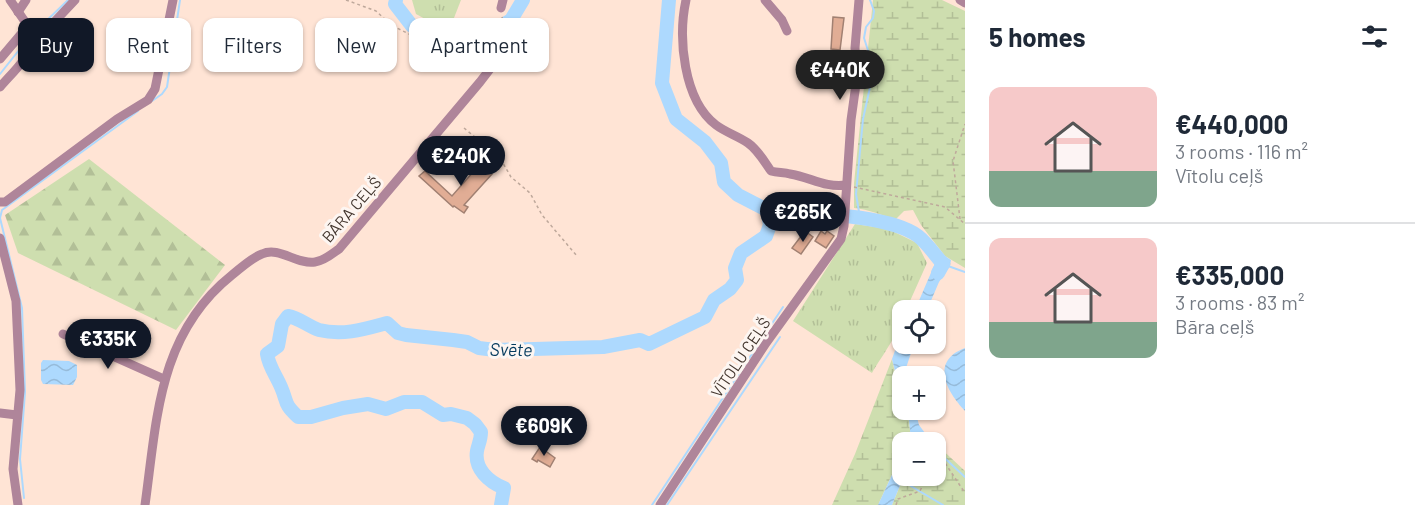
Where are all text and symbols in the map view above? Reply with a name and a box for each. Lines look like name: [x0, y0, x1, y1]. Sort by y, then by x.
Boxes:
chip: Buy: [18, 18, 94, 72]
chip: Rent: [106, 18, 191, 72]
chip: Filters: [203, 18, 303, 72]
chip: New: [315, 18, 397, 72]
chip: Apartment: [409, 18, 549, 72]
icon: filters: [1358, 20, 1391, 53]
text: 5 homes: [989, 21, 1086, 52]
pin: €440K: [798, 50, 882, 101]
text: €440K: [810, 57, 870, 81]
text: €440,000: [1175, 108, 1288, 139]
icon: home: [1037, 111, 1109, 183]
pin: €240K: [419, 136, 503, 187]
text: 3 rooms · 116 m²: [1175, 139, 1308, 163]
text: €240K: [431, 143, 491, 167]
text: Vītolu ceļš: [1175, 163, 1264, 187]
street label: BĀRA CEĻŠ: [317, 172, 385, 246]
pin: €265K: [761, 192, 845, 243]
text: €265K: [774, 199, 832, 223]
text: €335,000: [1175, 259, 1284, 290]
icon: home: [1037, 262, 1109, 334]
text: 3 rooms · 83 m²: [1175, 290, 1304, 314]
map controls: [892, 300, 946, 486]
button: locate: [892, 300, 946, 354]
street label: VĪTOLU CEĻŠ: [706, 313, 774, 401]
text: Bāra ceļš: [1175, 314, 1254, 338]
pin: €335K: [66, 319, 150, 370]
text: €335K: [79, 326, 137, 350]
water label: Svēte: [489, 338, 533, 360]
button: +: [892, 366, 946, 420]
pin: €609K: [502, 406, 586, 457]
text: €609K: [515, 413, 573, 437]
button: −: [892, 432, 946, 486]

